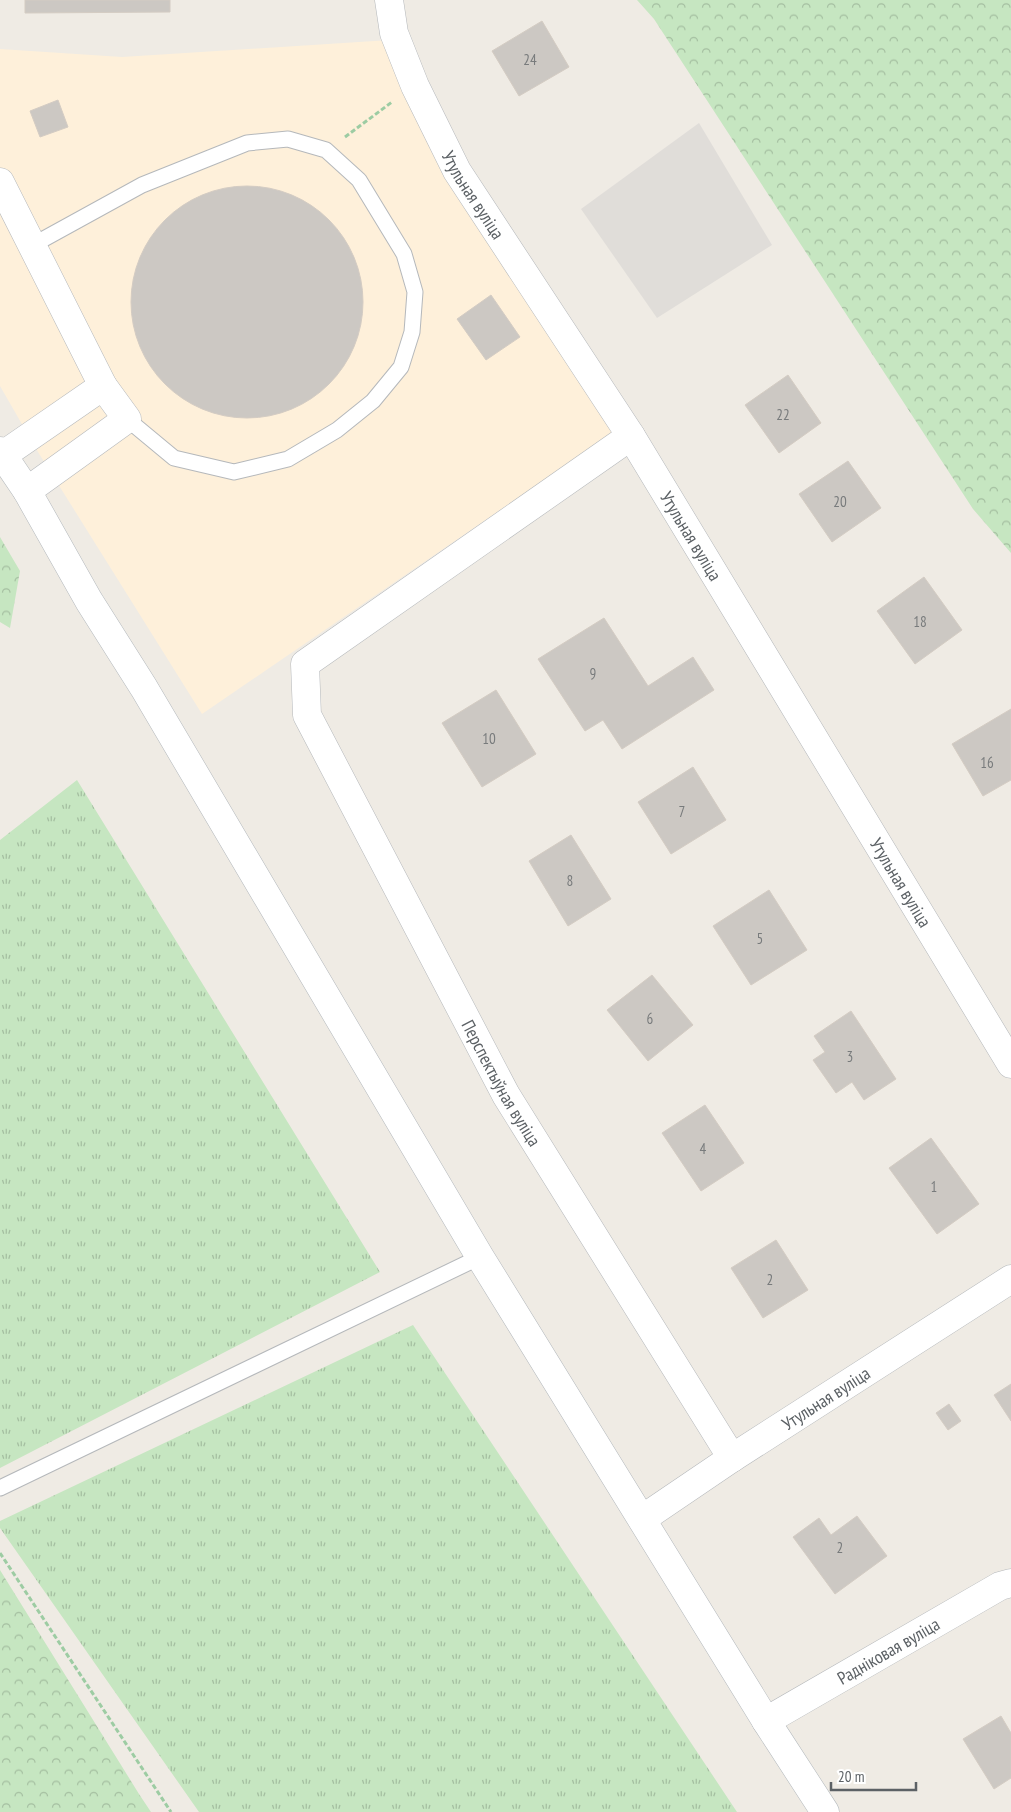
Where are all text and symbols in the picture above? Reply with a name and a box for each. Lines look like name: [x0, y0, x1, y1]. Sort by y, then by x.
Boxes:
house number: 24: [523, 50, 537, 69]
street label: Утульная вуліца: [437, 147, 510, 243]
house number: 22: [776, 405, 790, 424]
street label: Утульная вуліца: [656, 487, 727, 585]
house number: 20: [833, 492, 847, 511]
house number: 18: [913, 612, 927, 631]
house number: 9: [590, 664, 596, 683]
house number: 10: [482, 729, 496, 748]
house number: 16: [980, 753, 994, 772]
house number: 7: [679, 802, 685, 821]
street label: Утульная вуліца: [865, 834, 937, 931]
house number: 8: [567, 871, 573, 890]
house number: 5: [757, 929, 763, 948]
house number: 6: [647, 1009, 654, 1028]
street label: Перспектыўная вуліца: [457, 1016, 546, 1150]
house number: 3: [847, 1047, 853, 1066]
house number: 4: [700, 1139, 707, 1158]
house number: 1: [931, 1177, 937, 1196]
house number: 2: [767, 1270, 773, 1289]
street label: Утульная вуліца: [777, 1361, 874, 1435]
house number: 2: [837, 1538, 843, 1557]
street label: Радніковая вуліца: [833, 1612, 944, 1689]
scale bar: [831, 1760, 916, 1792]
text: 20 m: [838, 1767, 864, 1786]

